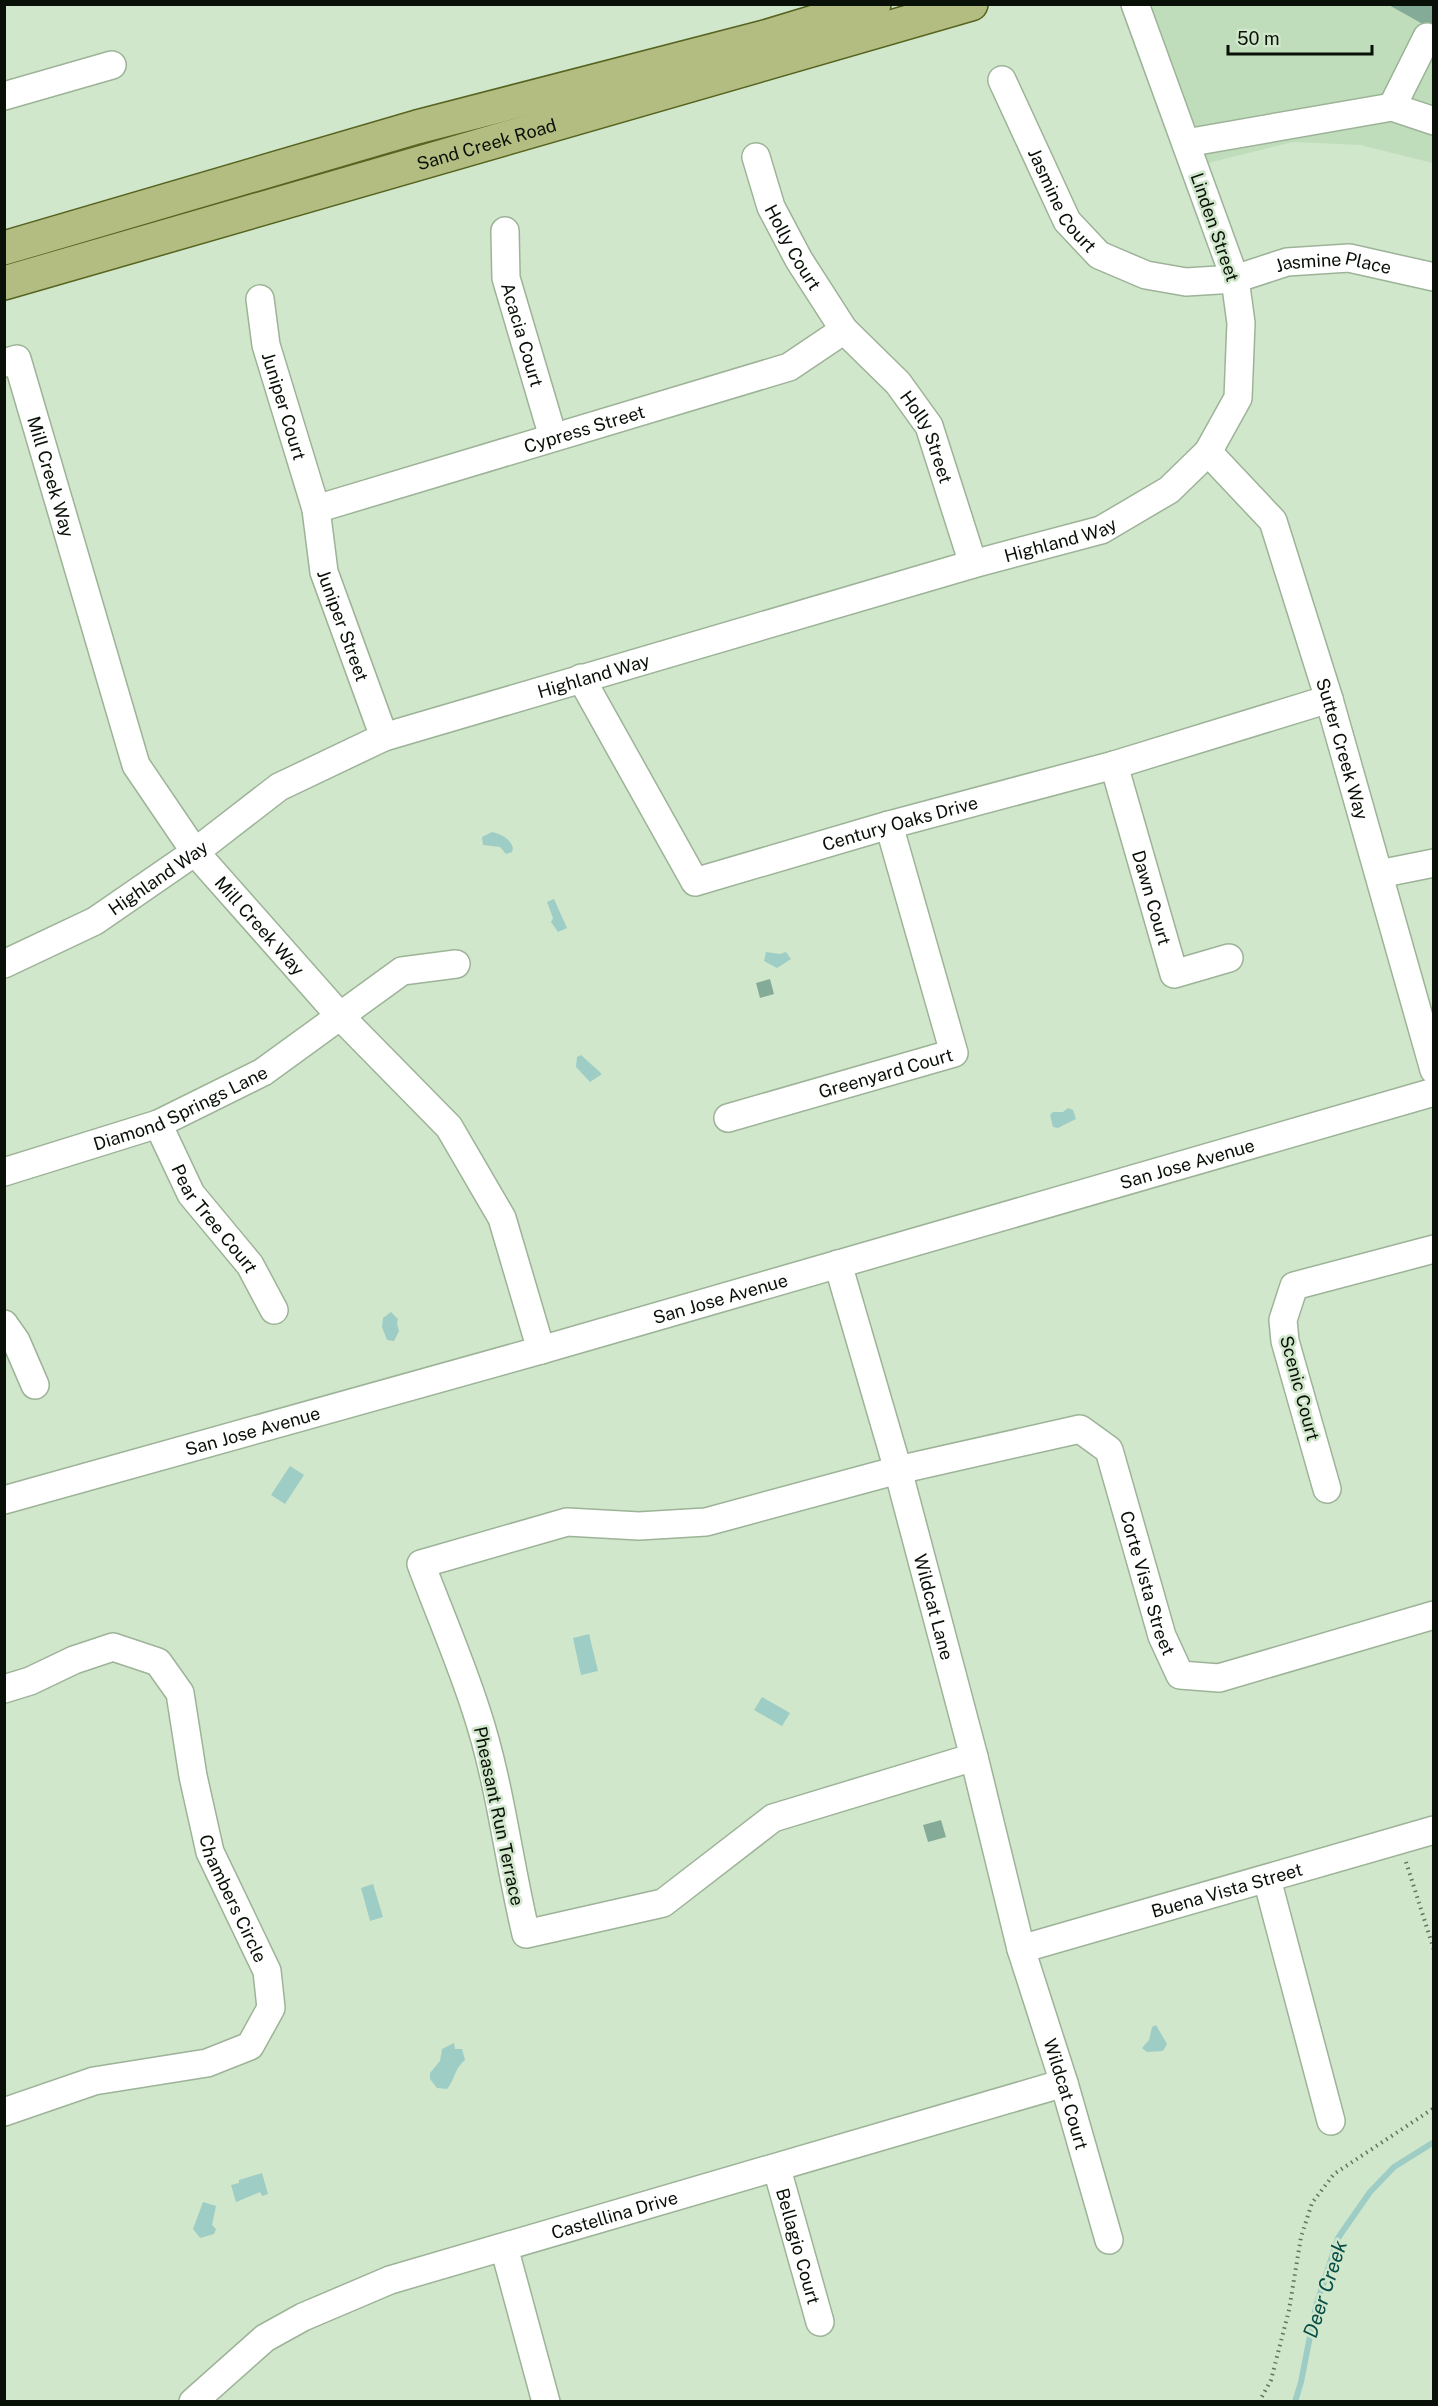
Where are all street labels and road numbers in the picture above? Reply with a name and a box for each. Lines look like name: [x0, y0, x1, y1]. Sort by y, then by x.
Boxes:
street label: Sand Creek Road: [414, 114, 559, 174]
street label: Jasmine Court: [1024, 145, 1101, 256]
street label: Linden Street: [1187, 170, 1243, 284]
street label: Holly Court: [761, 201, 826, 294]
street label: Jasmine Place: [1272, 247, 1394, 278]
street label: Acacia Court: [497, 280, 548, 389]
street label: Juniper Court: [258, 349, 311, 462]
street label: Holly Street: [896, 386, 957, 486]
street label: Cypress Street: [521, 400, 647, 457]
street label: Mill Creek Way: [24, 414, 79, 540]
street label: Highland Way: [1002, 513, 1120, 566]
street label: Juniper Street: [313, 566, 373, 684]
street label: Highland Way: [535, 649, 652, 702]
street label: Sutter Creek Way: [1312, 675, 1373, 822]
street label: Century Oaks Drive: [820, 791, 980, 855]
street label: Highland Way: [104, 836, 212, 919]
street label: Dawn Court: [1128, 848, 1176, 948]
street label: Mill Creek Way: [211, 872, 310, 980]
street label: Greenyard Court: [816, 1043, 955, 1102]
street label: Diamond Springs Lane: [91, 1061, 271, 1154]
street label: San Jose Avenue: [1117, 1134, 1257, 1193]
street label: Pear Tree Court: [168, 1161, 263, 1276]
street label: San Jose Avenue: [650, 1269, 790, 1328]
street label: Scenic Court: [1276, 1333, 1324, 1443]
street label: San Jose Avenue: [183, 1402, 322, 1459]
street label: Corte Vista Street: [1116, 1508, 1180, 1658]
street label: Wildcat Lane: [910, 1551, 958, 1662]
street label: Pheasant Run Terrace: [470, 1724, 528, 1908]
street label: Chambers Circle: [196, 1833, 272, 1966]
street label: Buena Vista Street: [1149, 1858, 1305, 1921]
street label: Wildcat Court: [1040, 2036, 1093, 2152]
street label: Bellagio Court: [772, 2185, 825, 2307]
street label: Castellina Drive: [549, 2186, 680, 2243]

